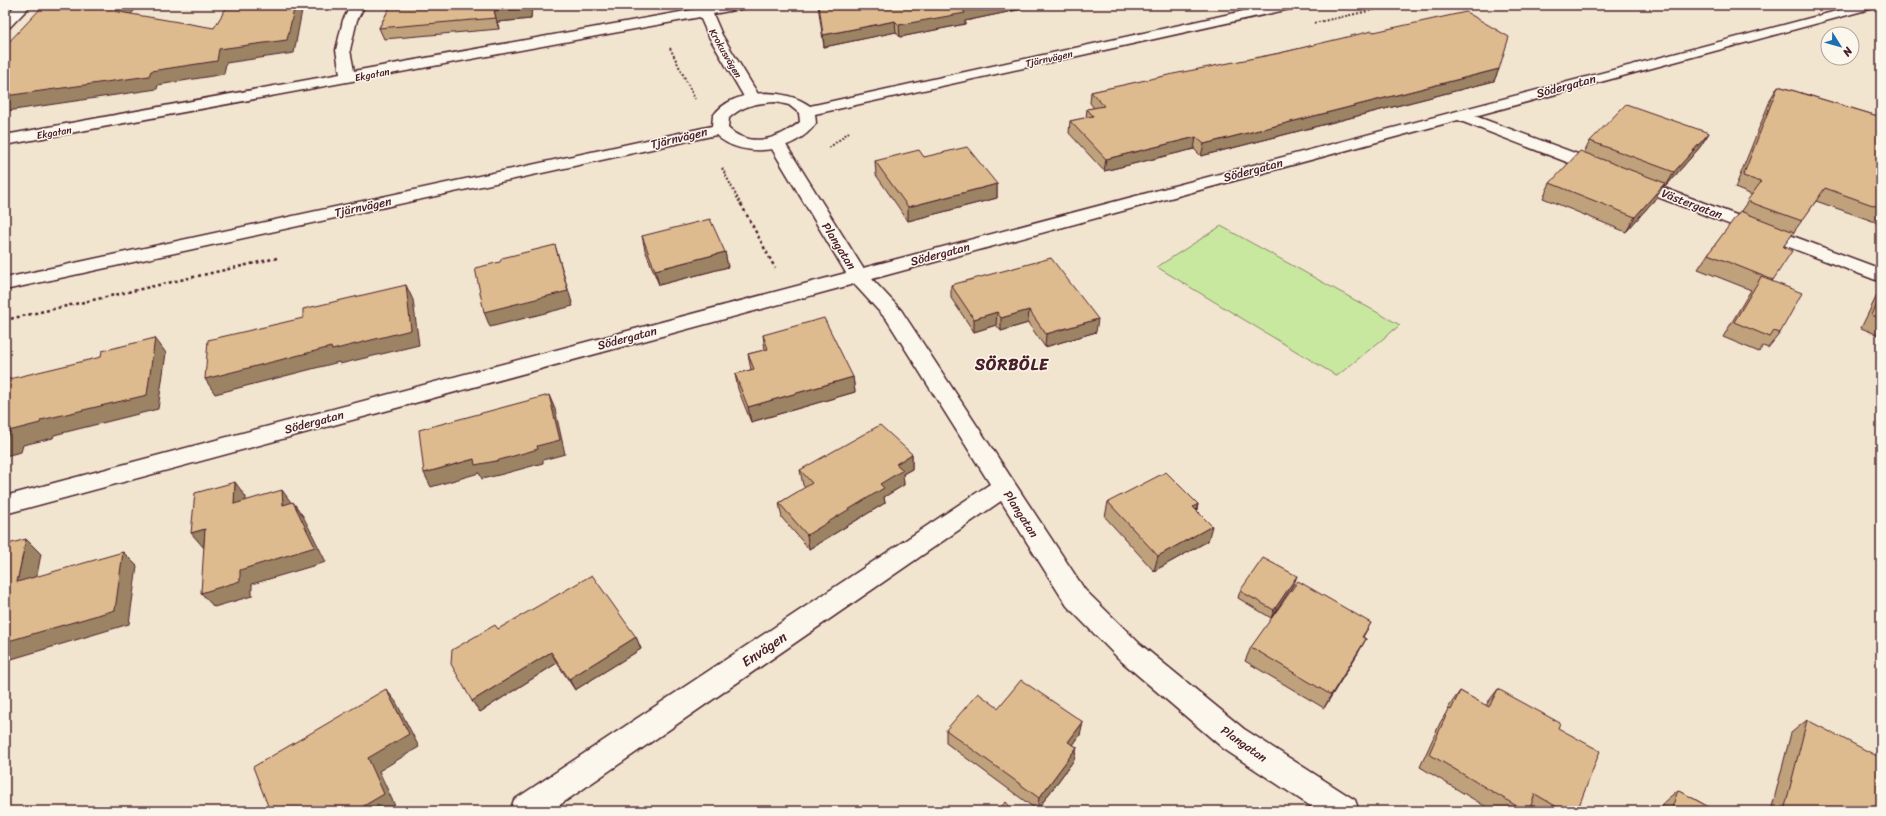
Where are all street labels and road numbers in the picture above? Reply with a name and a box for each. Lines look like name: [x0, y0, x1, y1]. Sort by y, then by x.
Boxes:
street label: Krokusvägen: [704, 25, 747, 82]
street label: Tjärnvägen: [1024, 45, 1075, 73]
street label: Ekgatan: [353, 63, 392, 87]
street label: Södergatan: [1534, 67, 1599, 105]
street label: Ekgatan: [35, 121, 74, 145]
street label: Tjärnvägen: [648, 121, 710, 155]
street label: Södergatan: [1221, 151, 1286, 189]
street label: Västergatan: [1658, 182, 1726, 226]
street label: Tjärnvägen: [332, 190, 394, 224]
street label: Plangatan: [816, 218, 863, 275]
street label: Södergatan: [908, 235, 973, 273]
street label: Södergatan: [595, 319, 660, 357]
street label: Södergatan: [282, 403, 347, 441]
street label: Plangatan: [997, 486, 1045, 543]
street label: Envägen: [736, 625, 793, 674]
street label: Plangatan: [1216, 720, 1272, 769]

